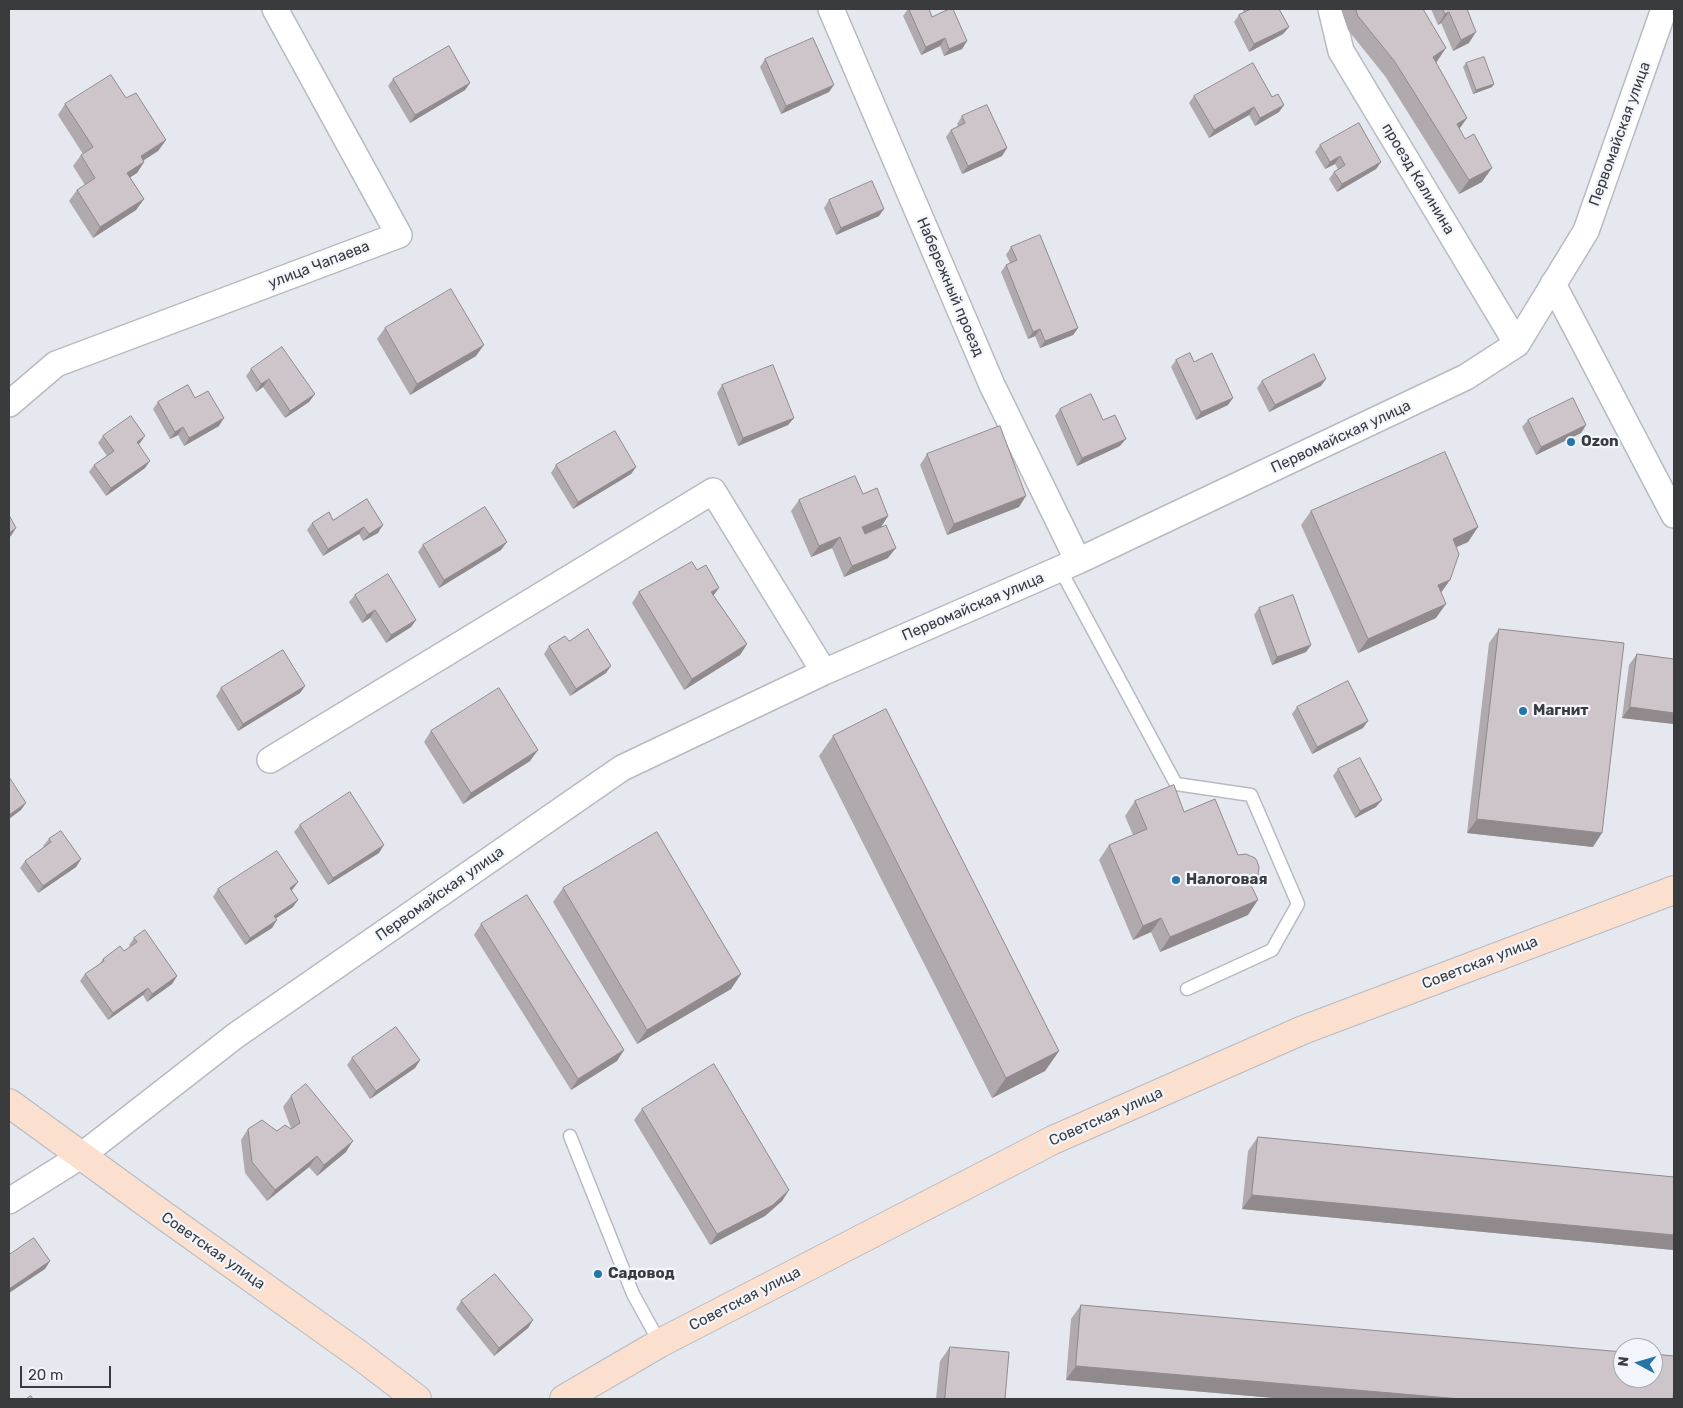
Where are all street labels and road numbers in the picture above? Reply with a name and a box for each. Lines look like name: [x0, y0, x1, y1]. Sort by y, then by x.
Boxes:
street label: Первомайская улица: [1585, 59, 1655, 209]
street label: проезд Калинина: [1378, 120, 1458, 238]
street label: Набережный проезд: [913, 215, 987, 359]
street label: улица Чапаева: [266, 237, 372, 293]
street label: Первомайская улица: [1268, 397, 1414, 477]
street label: Первомайская улица: [899, 569, 1047, 645]
street label: Первомайская улица: [372, 843, 508, 945]
street label: Советская улица: [1420, 933, 1540, 993]
street label: Советская улица: [1046, 1084, 1166, 1150]
street label: Советская улица: [158, 1208, 268, 1294]
street label: Советская улица: [686, 1263, 804, 1335]

